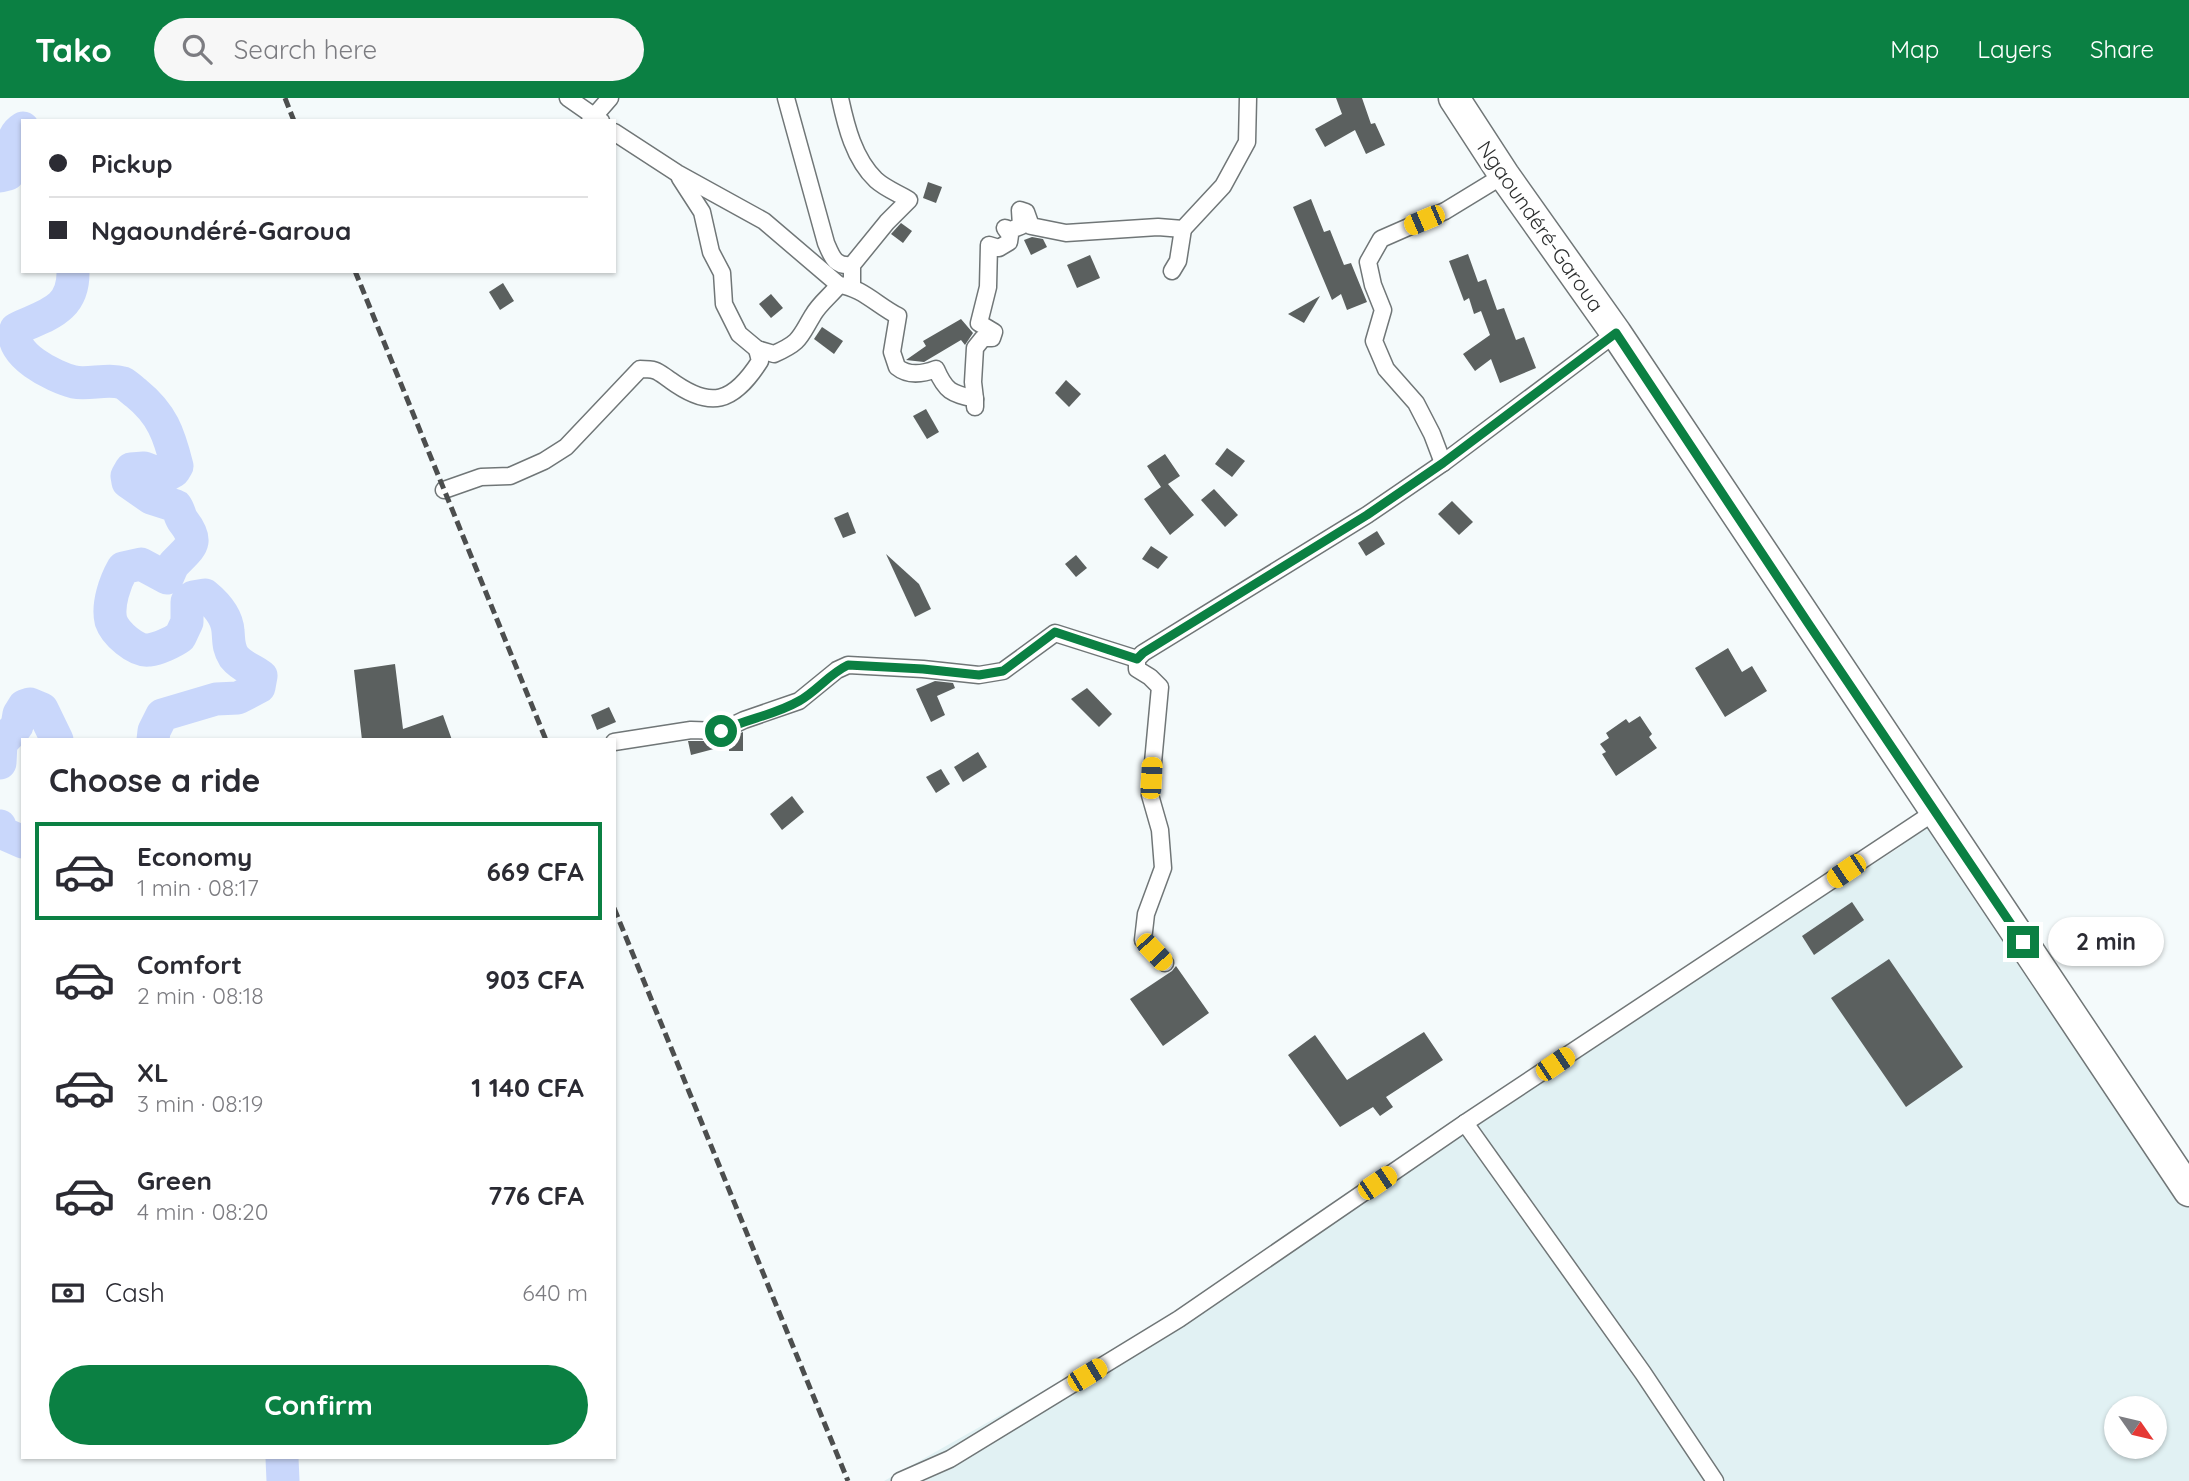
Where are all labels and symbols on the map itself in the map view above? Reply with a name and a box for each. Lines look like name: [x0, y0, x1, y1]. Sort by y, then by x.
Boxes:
street label: Ngaoundéré-Garoua: [1472, 136, 1610, 316]
car: [1401, 202, 1448, 238]
route start: [705, 715, 737, 747]
car: [1140, 756, 1163, 800]
car: [1823, 851, 1870, 891]
callout: 2 min: [2048, 918, 2163, 966]
route end: [2007, 926, 2039, 958]
car: [1132, 929, 1177, 975]
car: [1532, 1044, 1579, 1084]
car: [1354, 1163, 1401, 1203]
car: [1064, 1355, 1111, 1395]
north arrow: [2104, 1396, 2166, 1460]

